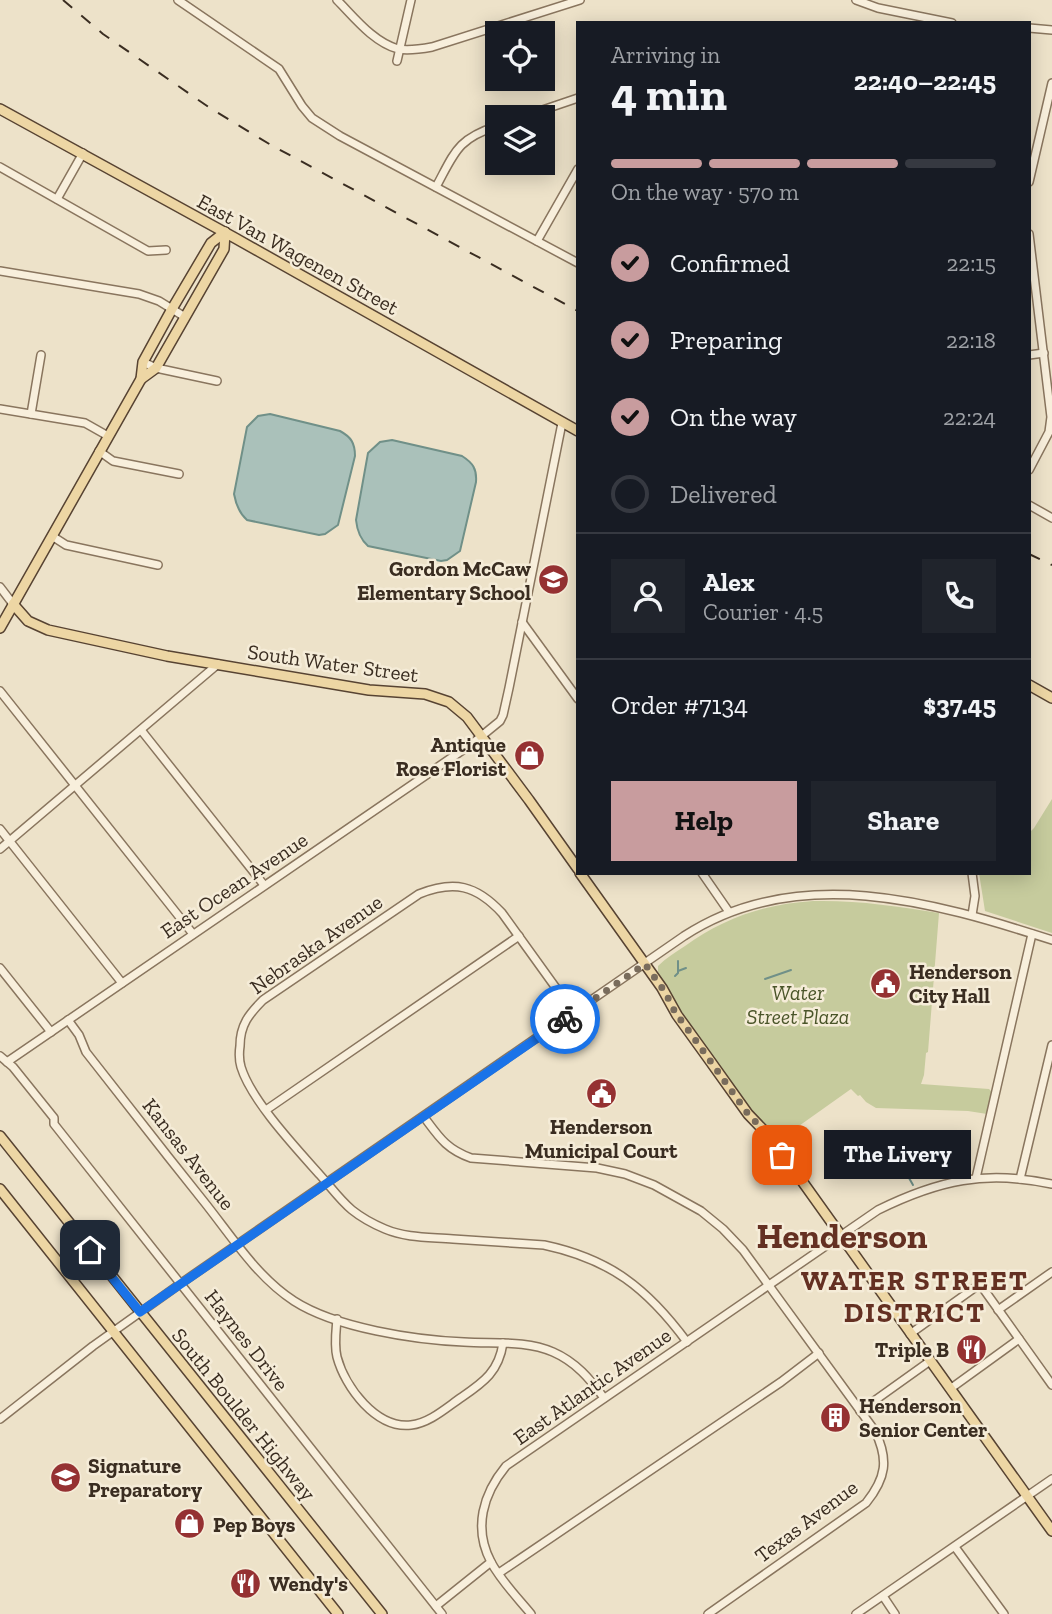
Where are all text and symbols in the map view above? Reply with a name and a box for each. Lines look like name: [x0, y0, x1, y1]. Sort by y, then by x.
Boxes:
map controls: [485, 21, 555, 175]
button: locate: [485, 21, 555, 91]
text: Arriving in: [611, 41, 720, 69]
text: 22:40–22:45: [854, 65, 996, 97]
text: 4 min: [611, 67, 727, 122]
button: layers: [485, 105, 555, 175]
text: On the way · 570 m: [611, 178, 799, 206]
street label: East Van Wagenen Street: [193, 188, 403, 320]
icon: check: [611, 244, 649, 282]
text: Confirmed: [670, 247, 790, 279]
text: 22:15: [947, 249, 996, 277]
icon: check: [611, 321, 649, 359]
text: Preparing: [670, 324, 782, 356]
text: 22:18: [946, 326, 996, 354]
icon: check: [611, 398, 649, 436]
text: On the way: [670, 401, 797, 433]
text: 22:24: [943, 403, 996, 431]
text: Delivered: [670, 478, 777, 510]
place label: Gordon McCaw Elementary School: [357, 556, 531, 605]
button: person: [611, 559, 685, 633]
button: phone: [922, 559, 996, 633]
school or university icon: Gordon McCaw Elementary School: [537, 563, 571, 597]
text: Alex: [703, 566, 755, 598]
text: Courier · 4.5: [703, 598, 823, 626]
street label: South Water Street: [246, 639, 420, 687]
text: Order #7134: [611, 689, 748, 721]
text: $37.45: [923, 689, 996, 721]
place label: Antique Rose Florist: [396, 732, 507, 781]
shop icon: Antique Rose Florist: [512, 739, 546, 773]
button: Help: [611, 781, 797, 861]
button: Share: [811, 781, 996, 861]
street label: East Ocean Avenue: [156, 826, 312, 943]
street label: Nebraska Avenue: [245, 889, 387, 999]
place label: Henderson City Hall: [909, 959, 1012, 1008]
public building icon: Henderson City Hall: [869, 966, 903, 1000]
park label: Water Street Plaza: [747, 980, 849, 1029]
courier: [530, 984, 600, 1054]
icon: bike: [546, 1000, 584, 1038]
public building icon: Henderson Municipal Court: [584, 1077, 618, 1111]
street label: Kansas Avenue: [138, 1093, 240, 1215]
place label: Henderson Municipal Court: [525, 1114, 678, 1163]
pin: [752, 1125, 812, 1185]
callout: The Livery: [824, 1130, 971, 1180]
icon: bag: [763, 1136, 801, 1174]
text: The Livery: [843, 1140, 952, 1168]
district label: Henderson: [756, 1215, 928, 1257]
pin: [60, 1220, 120, 1280]
icon: home: [71, 1231, 109, 1269]
district label: WATER STREET DISTRICT: [801, 1264, 1029, 1329]
street label: Haynes Drive: [200, 1284, 294, 1396]
street label: East Atlantic Avenue: [508, 1322, 676, 1450]
street label: South Boulder Highway: [167, 1323, 321, 1505]
restaurant icon: Triple B: [955, 1332, 989, 1366]
place label: Triple B: [875, 1337, 949, 1362]
place label: Henderson Senior Center: [859, 1393, 987, 1442]
building icon: Henderson Senior Center: [819, 1400, 853, 1434]
place label: Signature Preparatory: [88, 1453, 202, 1502]
school or university icon: Signature Preparatory: [48, 1460, 82, 1494]
street label: Texas Avenue: [750, 1474, 862, 1568]
shop icon: Pep Boys: [173, 1507, 207, 1541]
place label: Pep Boys: [213, 1512, 296, 1537]
restaurant icon: Wendy's: [229, 1566, 263, 1600]
place label: Wendy's: [269, 1571, 348, 1596]

